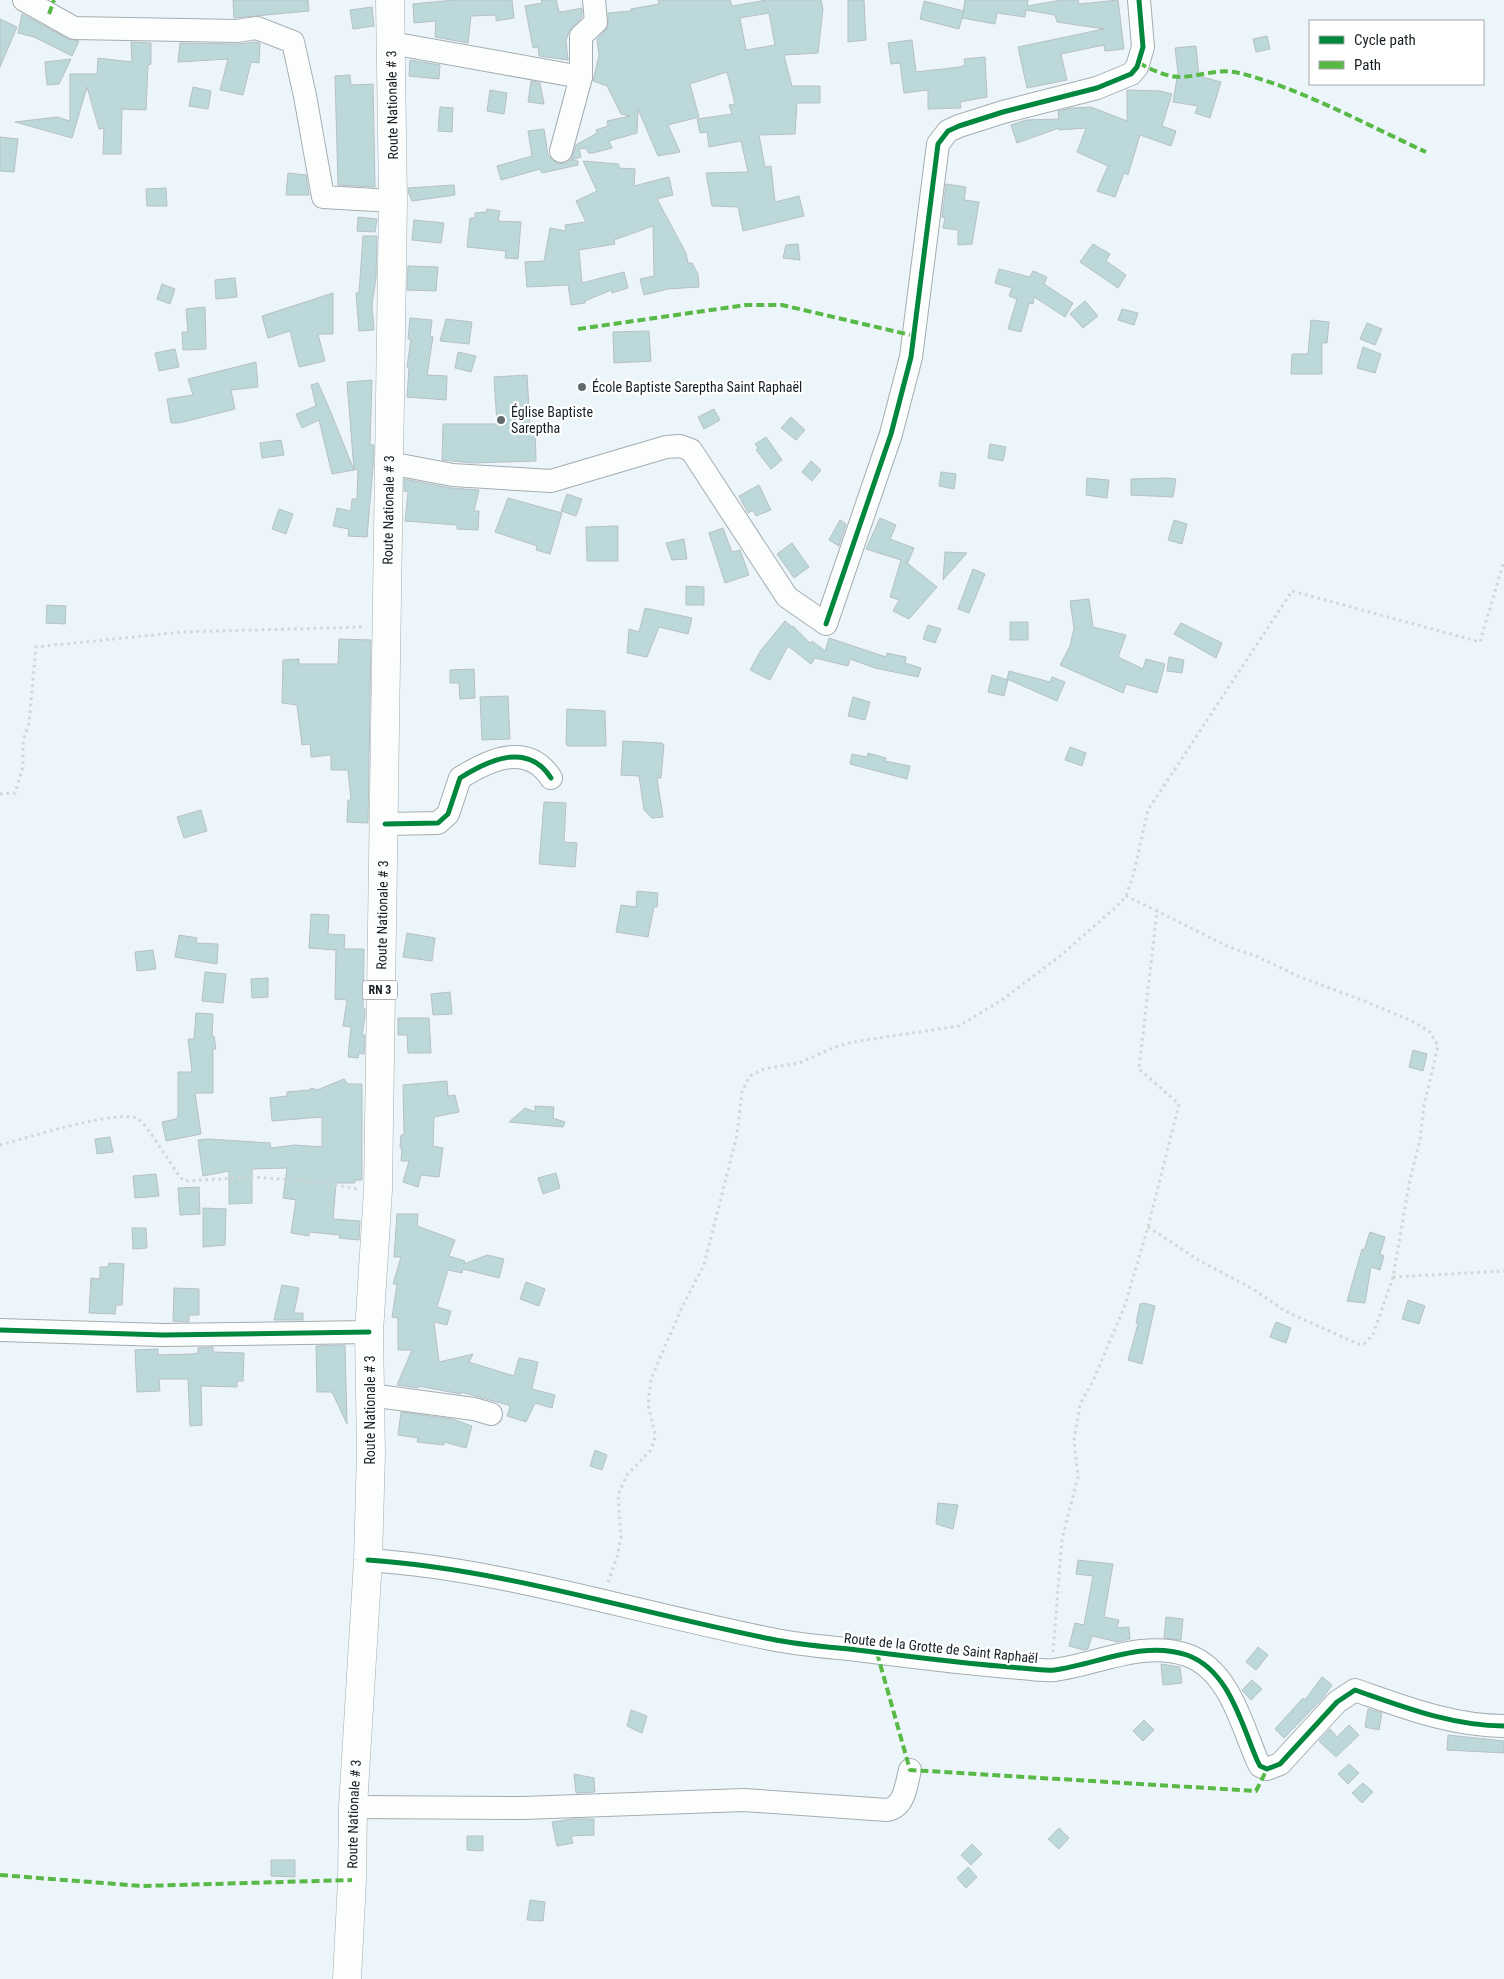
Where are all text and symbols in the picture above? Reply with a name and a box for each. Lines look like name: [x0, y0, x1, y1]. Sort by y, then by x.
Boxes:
legend: [1309, 20, 1484, 85]
text: Cycle path: [1354, 31, 1416, 49]
street label: Route Nationale # 3: [383, 50, 401, 160]
text: Path: [1354, 56, 1381, 74]
place label: École Baptiste Sareptha Saint Raphaël: [592, 378, 802, 395]
marker: École Baptiste Sareptha Saint Raphaël: [576, 381, 588, 393]
place label: Église Baptiste Sareptha: [511, 403, 593, 436]
marker: Église Baptiste Sareptha: [495, 414, 507, 426]
street label: Route Nationale # 3: [379, 455, 397, 565]
street label: Route Nationale # 3: [373, 860, 391, 970]
road number: RN 3: [362, 980, 398, 1000]
street label: Route Nationale # 3: [362, 1355, 378, 1465]
street label: Route de la Grotte de Saint Raphaël: [843, 1630, 1039, 1666]
street label: Route Nationale # 3: [344, 1759, 364, 1869]

